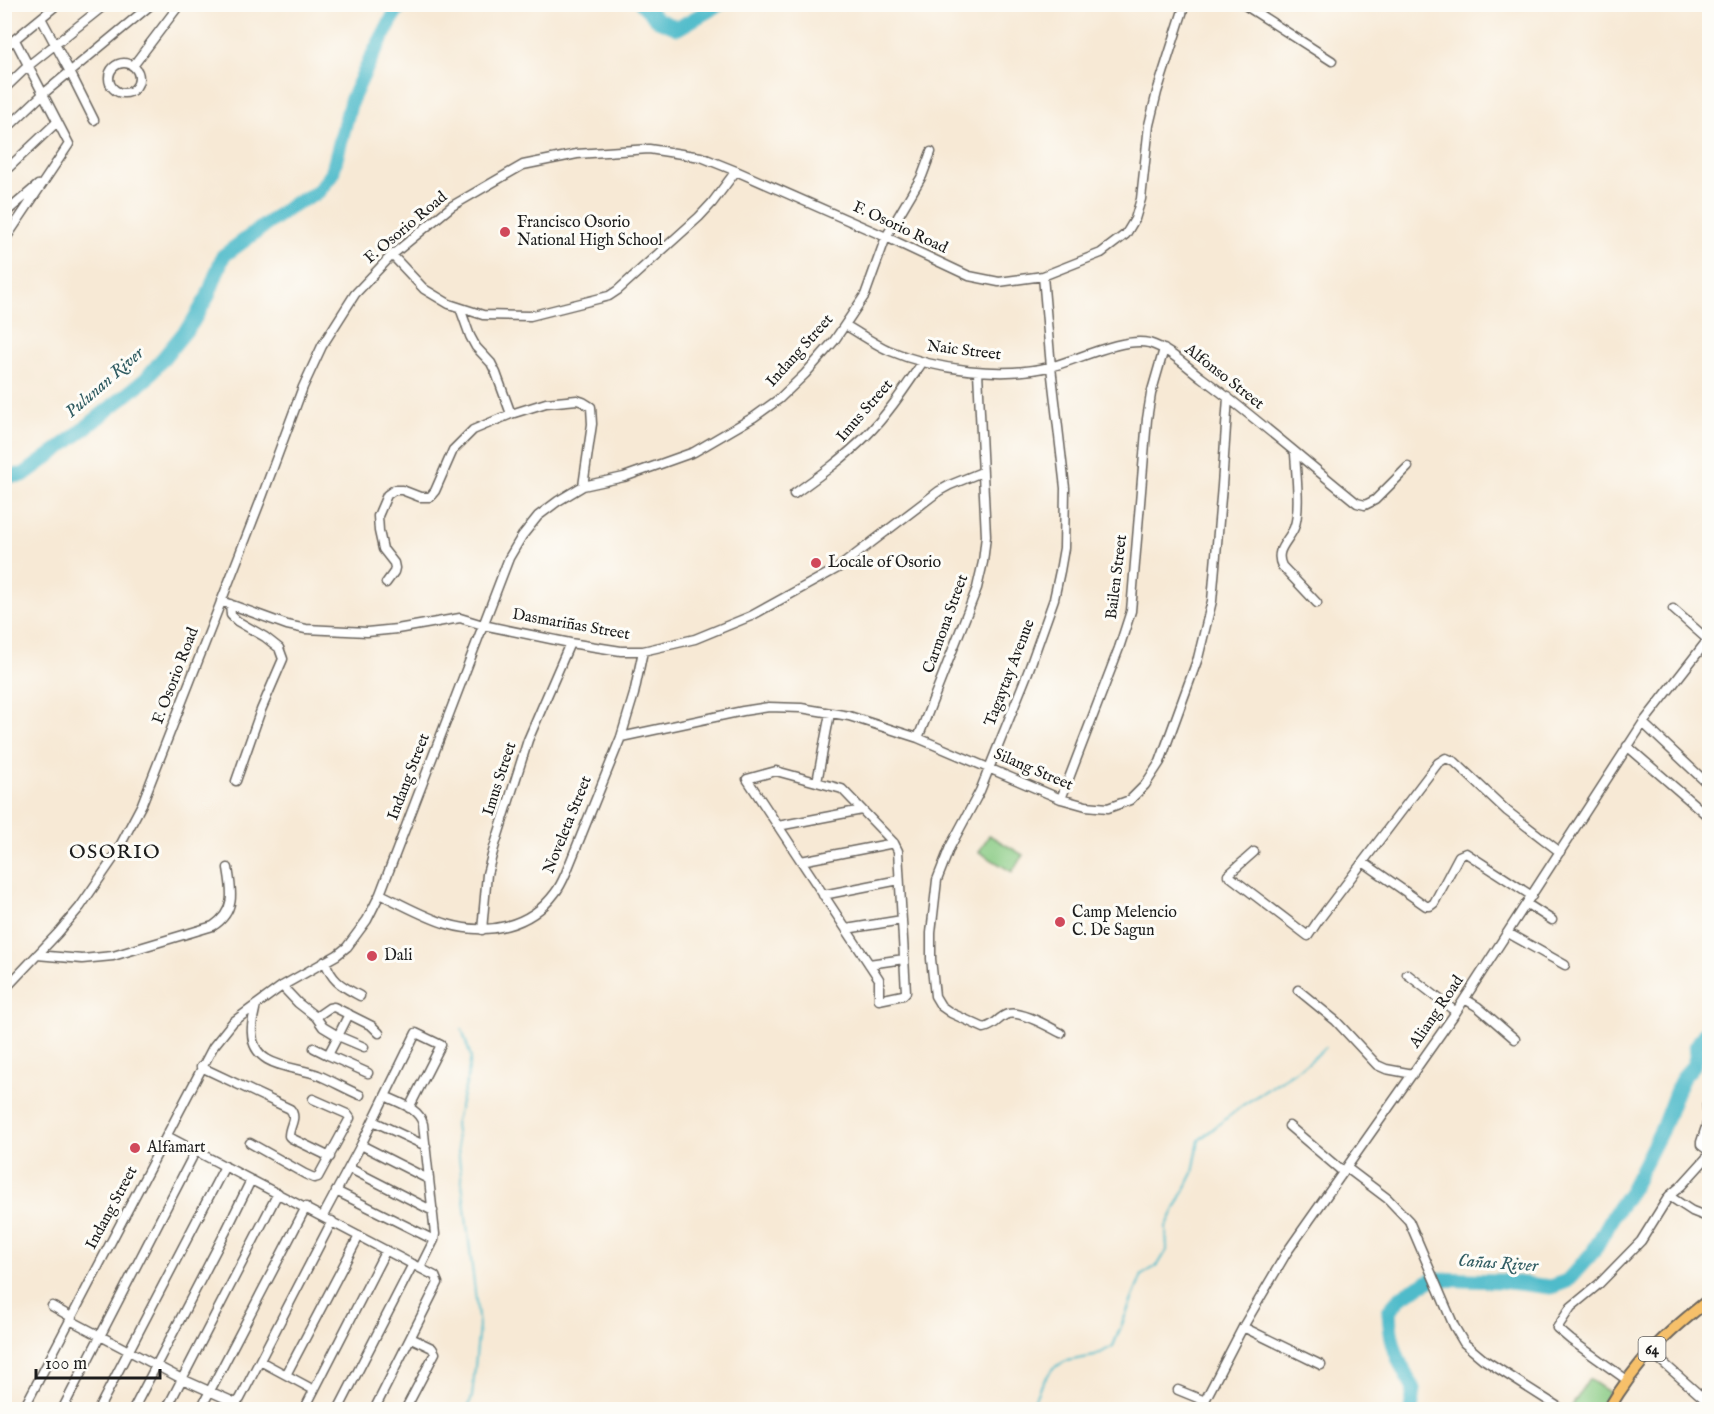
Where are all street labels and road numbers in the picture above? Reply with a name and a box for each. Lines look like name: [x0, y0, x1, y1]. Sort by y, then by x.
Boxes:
street label: F. Osorio Road: [360, 187, 452, 268]
street label: F. Osorio Road: [849, 197, 951, 259]
street label: Indang Street: [762, 310, 838, 392]
street label: Naic Street: [926, 337, 1003, 366]
street label: Alfonso Street: [1179, 339, 1268, 415]
street label: Imus Street: [832, 375, 898, 446]
street label: Bailen Street: [1102, 533, 1132, 621]
street label: Carmona Street: [919, 571, 973, 676]
street label: Dasmariñas Street: [511, 605, 632, 645]
street label: Tagaytay Avenue: [980, 617, 1040, 729]
street label: F. Osorio Road: [148, 624, 204, 727]
street label: Indang Street: [383, 730, 435, 823]
street label: Imus Street: [479, 739, 521, 818]
street label: Silang Street: [990, 744, 1076, 796]
street label: Noveleta Street: [539, 773, 597, 877]
street label: Aliang Road: [1405, 972, 1469, 1053]
street label: Indang Street: [82, 1163, 142, 1253]
road number: 64: [1638, 1337, 1666, 1361]

